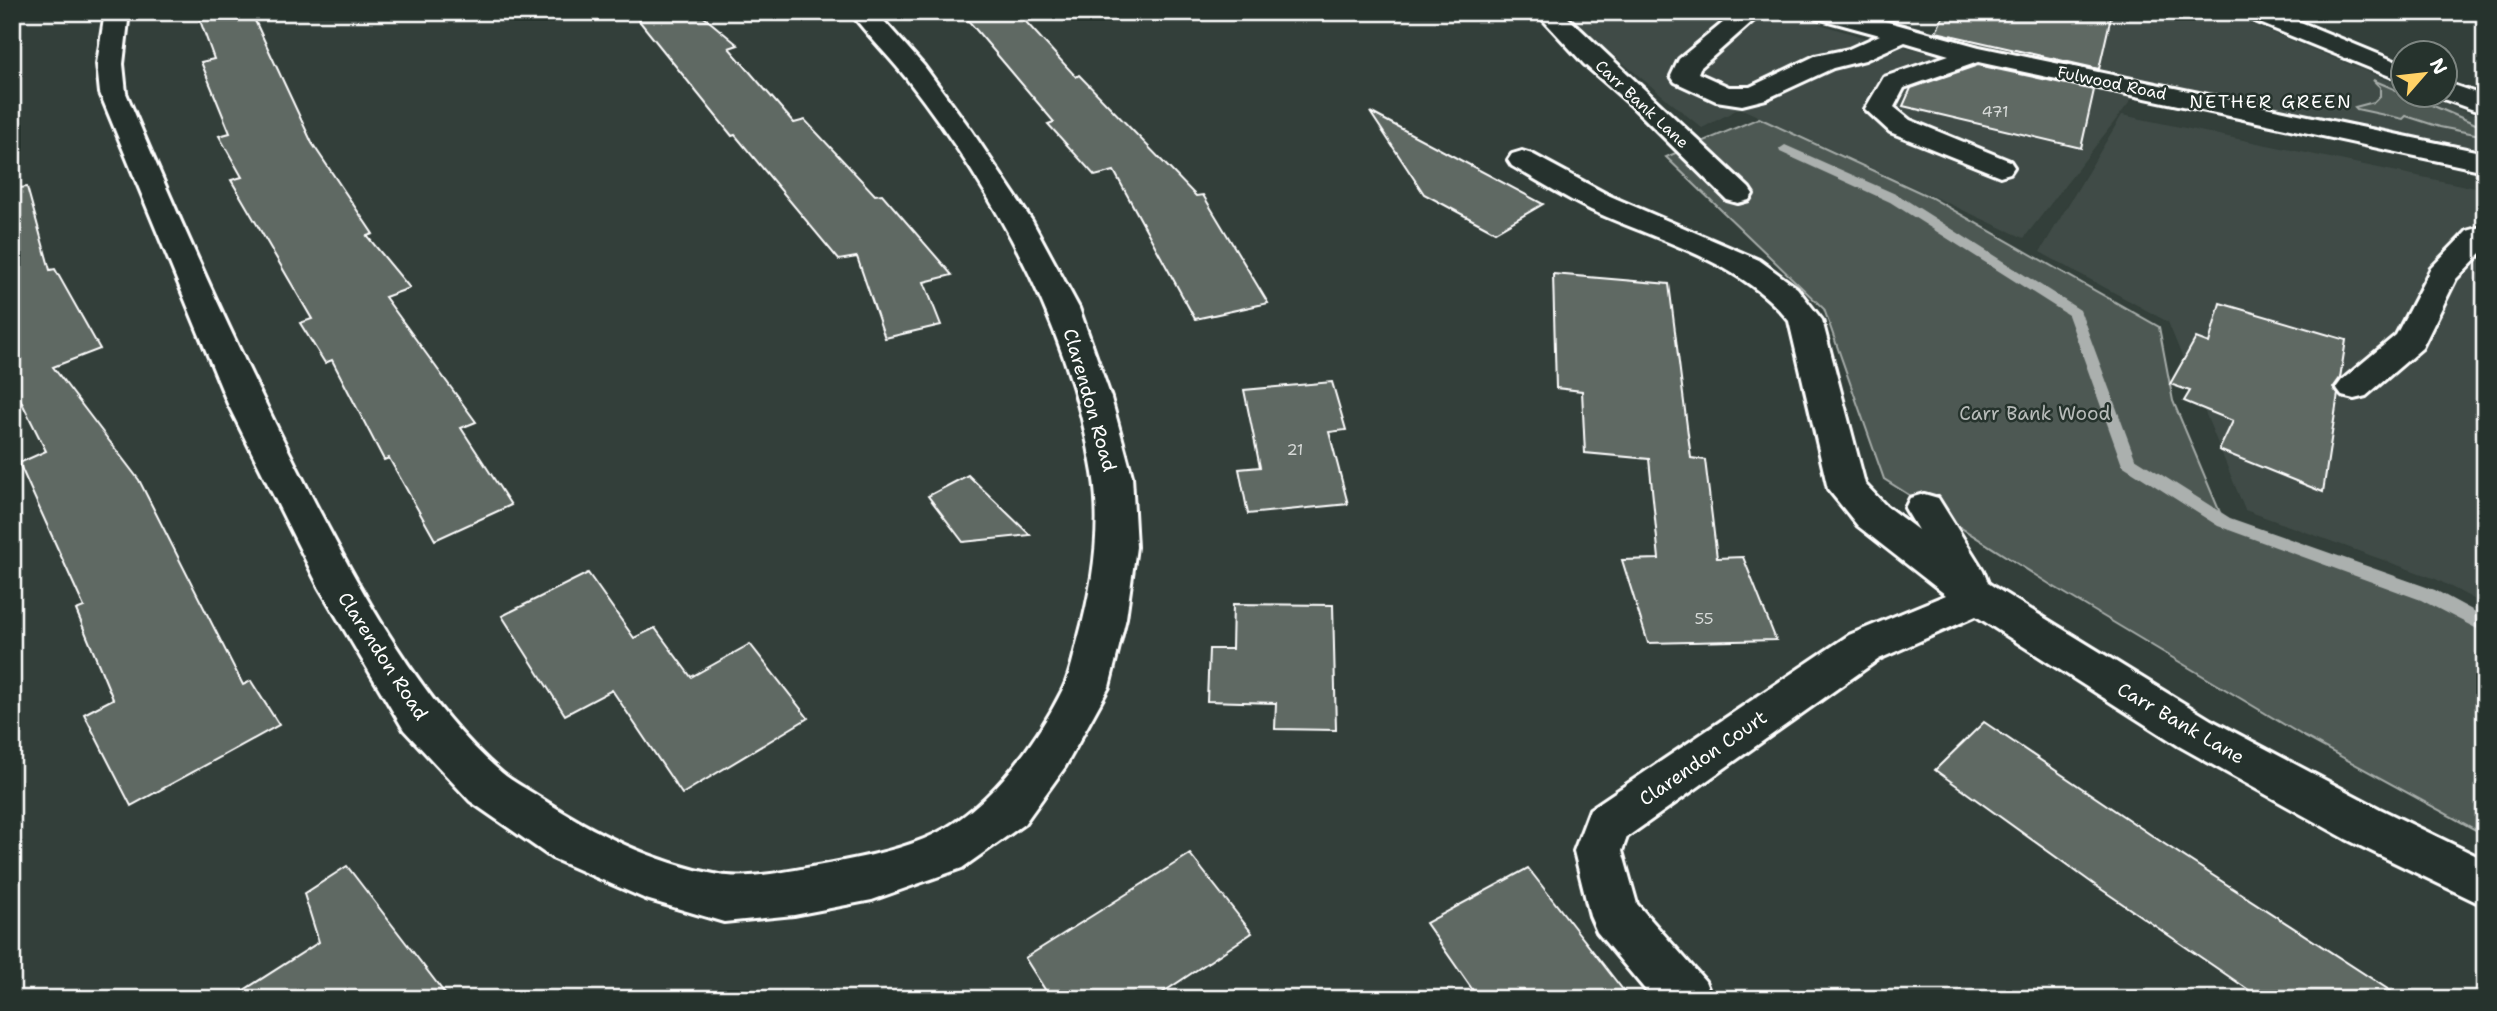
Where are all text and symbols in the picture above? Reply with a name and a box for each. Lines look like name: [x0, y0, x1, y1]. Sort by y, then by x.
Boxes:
north arrow: [2388, 38, 2458, 108]
text: N: [2424, 54, 2453, 79]
street label: Carr Bank Lane: [1591, 55, 1693, 153]
street label: Fulwood Road: [2055, 61, 2169, 105]
district label: NETHER GREEN: [2189, 90, 2353, 114]
house number: 471: [1981, 101, 2009, 122]
street label: Clarendon Road: [1058, 325, 1122, 475]
park label: Carr Bank Wood: [1959, 401, 2111, 426]
house number: 21: [1286, 439, 1304, 460]
street label: Clarendon Road: [332, 587, 434, 725]
house number: 55: [1694, 608, 1714, 629]
street label: Carr Bank Lane: [2113, 676, 2249, 770]
street label: Clarendon Court: [1634, 705, 1772, 811]

